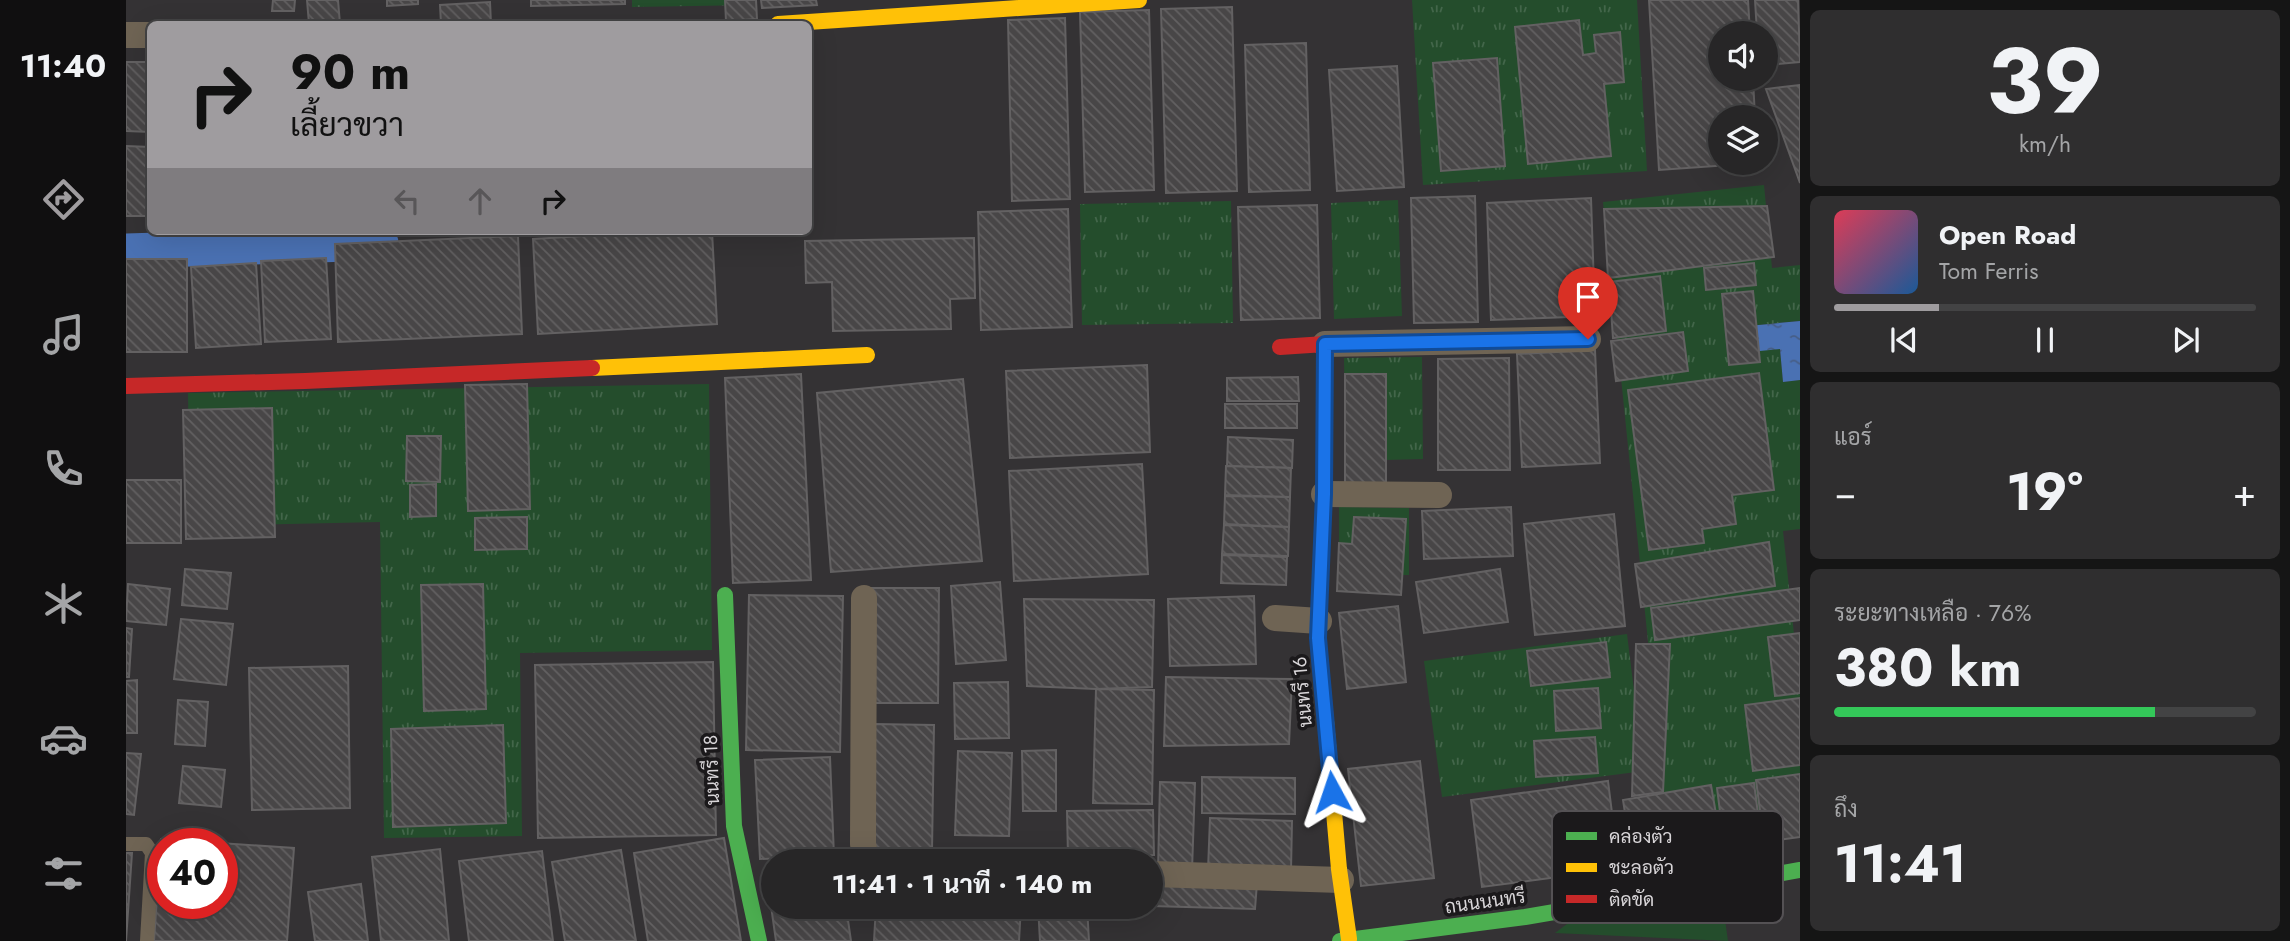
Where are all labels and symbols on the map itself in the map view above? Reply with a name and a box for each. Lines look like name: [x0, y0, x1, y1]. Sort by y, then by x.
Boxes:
pin: [1558, 267, 1618, 339]
street label: นนทรี 16: [1286, 655, 1319, 729]
street label: นนทรี 18: [697, 734, 726, 806]
position arrow: [1295, 755, 1369, 829]
legend: [1552, 811, 1783, 923]
text: คล่องตัว: [1609, 823, 1673, 850]
speed limit sign: 40: [147, 828, 238, 919]
text: ชะลอตัว: [1609, 854, 1674, 881]
street label: ถนนนนทรี: [1443, 882, 1527, 921]
text: ติดขัด: [1609, 886, 1654, 913]

